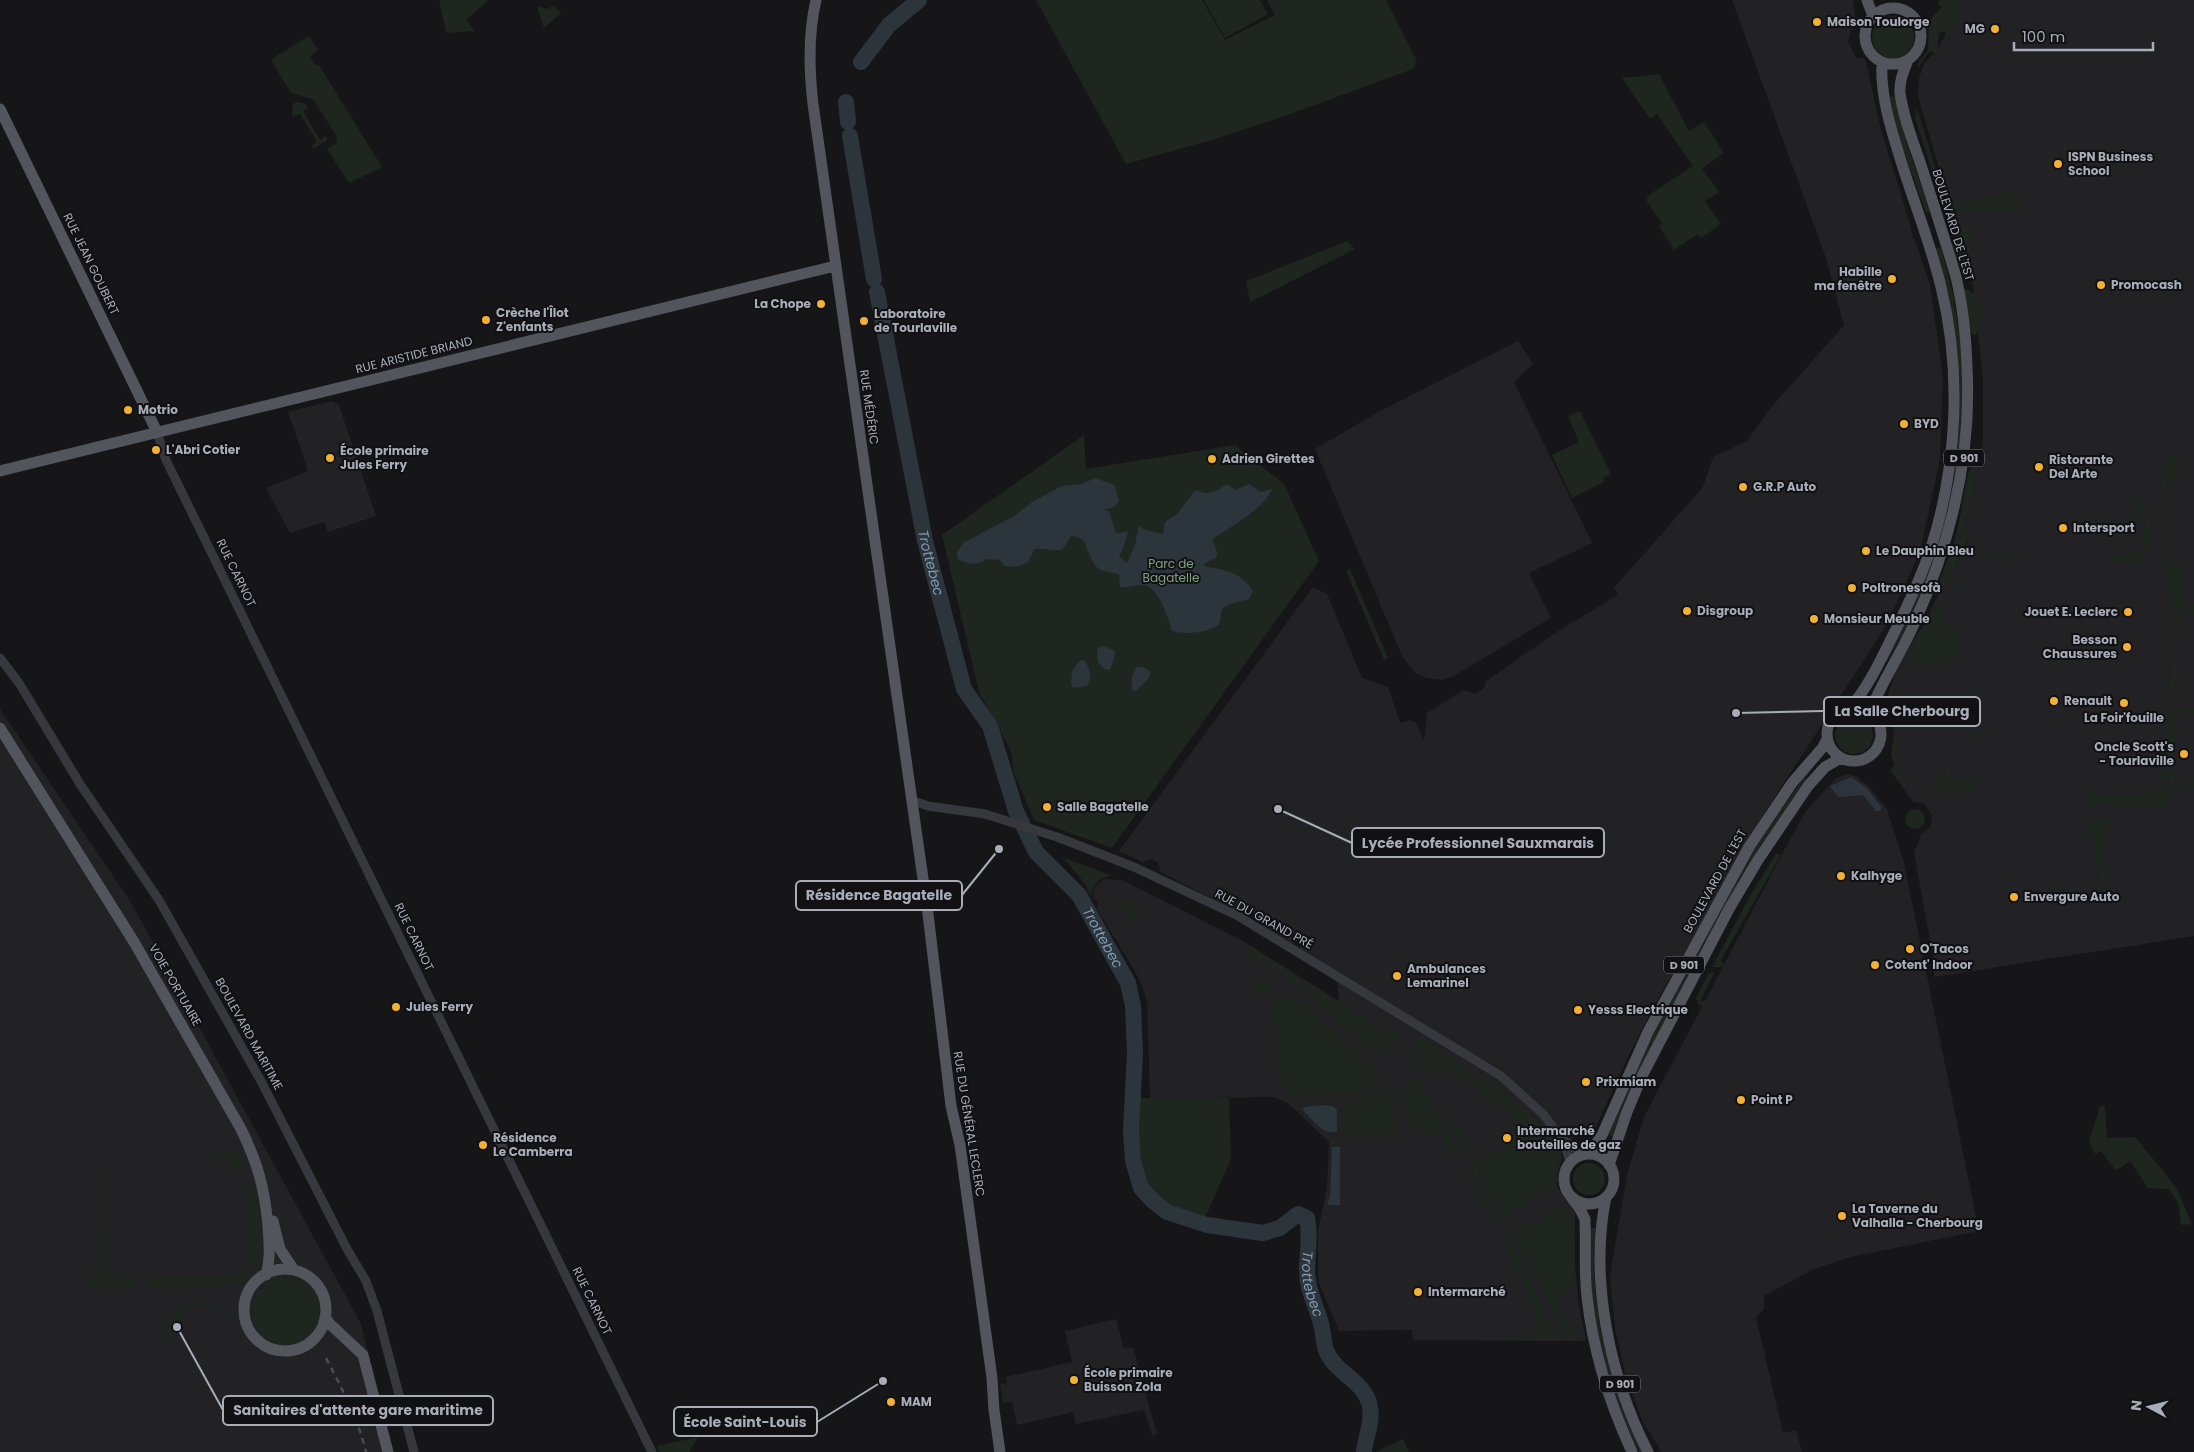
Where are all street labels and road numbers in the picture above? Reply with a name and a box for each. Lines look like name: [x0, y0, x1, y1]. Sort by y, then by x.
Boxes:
street label: BOULEVARD DE L'EST: [1928, 167, 1979, 283]
street label: RUE JEAN GOUBERT: [59, 210, 124, 318]
street label: RUE ARISTIDE BRIAND: [354, 332, 474, 377]
street label: RUE MÉDÉRIC: [856, 368, 883, 445]
road number: D 901: [1944, 449, 1984, 466]
street label: RUE CARNOT: [213, 536, 260, 610]
street label: BOULEVARD DE L'EST: [1679, 825, 1750, 936]
street label: RUE DU GRAND PRÉ: [1212, 885, 1316, 953]
street label: RUE CARNOT: [391, 900, 438, 974]
street label: VOIE PORTUAIRE: [145, 940, 206, 1029]
road number: D 901: [1664, 956, 1704, 974]
street label: BOULEVARD MARITIME: [211, 975, 287, 1093]
street label: RUE DU GÉNÉRAL LECLERC: [950, 1050, 989, 1198]
street label: RUE CARNOT: [569, 1264, 616, 1338]
road number: D 901: [1600, 1376, 1640, 1392]

